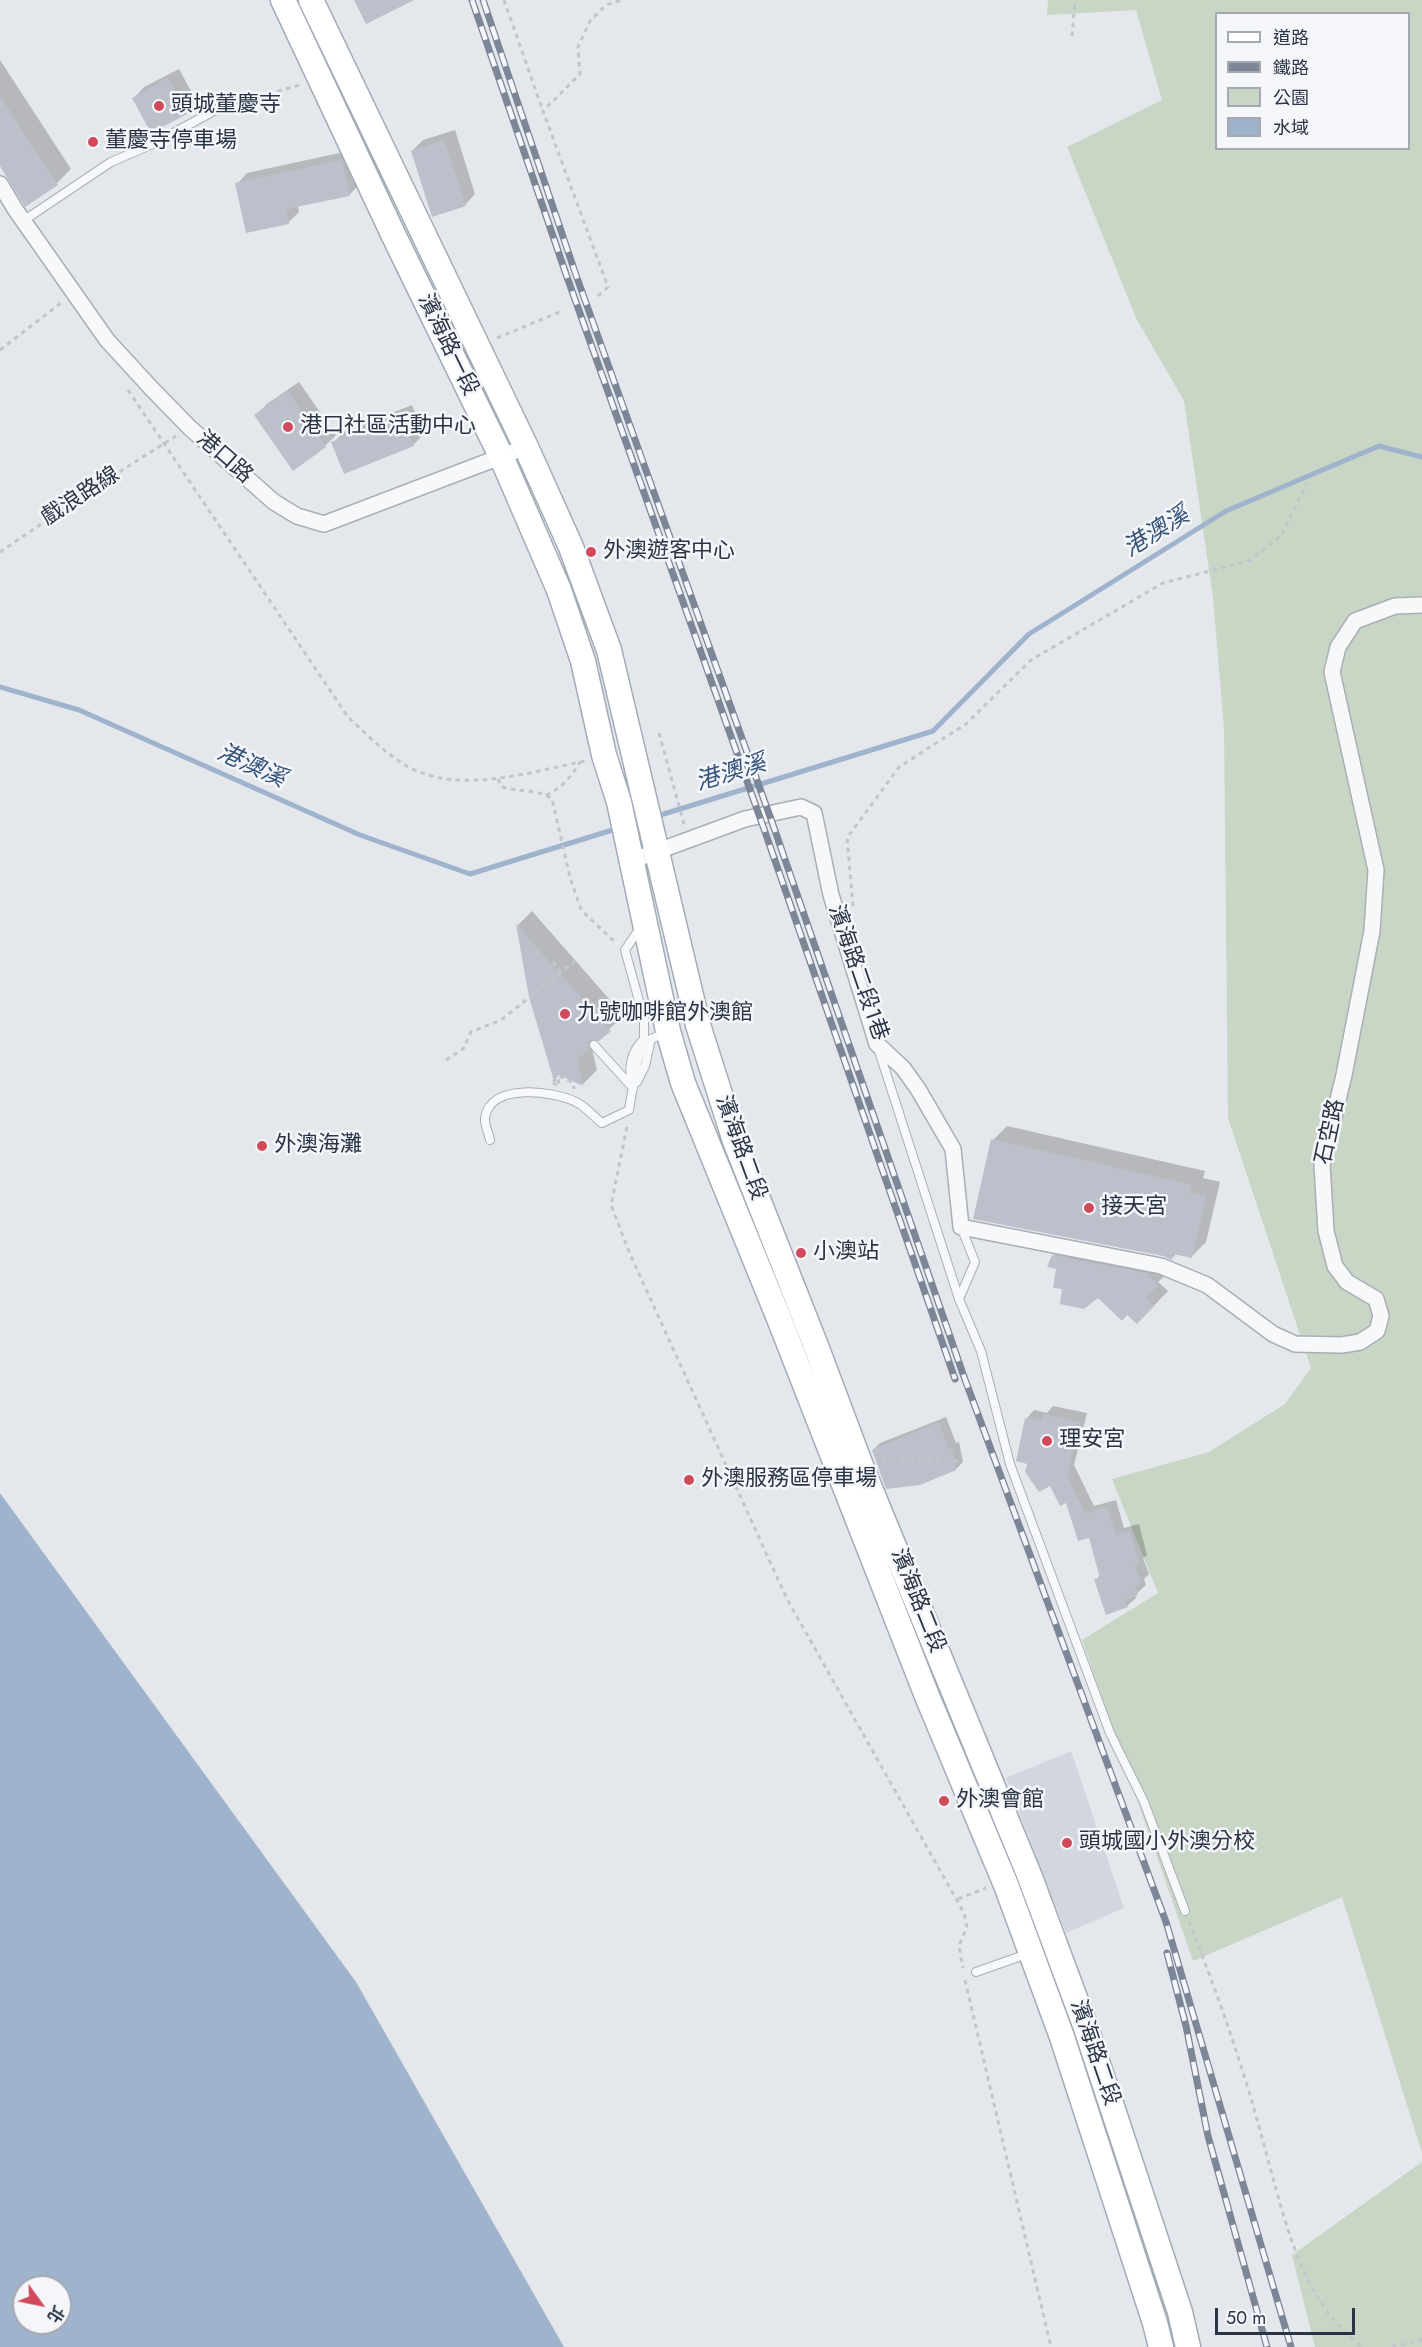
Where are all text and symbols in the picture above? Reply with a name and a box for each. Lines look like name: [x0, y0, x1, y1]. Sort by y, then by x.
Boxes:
legend: [1215, 12, 1410, 150]
text: 道路: [1273, 25, 1309, 51]
text: 鐵路: [1273, 55, 1309, 81]
text: 公園: [1273, 85, 1309, 111]
place label: 頭城董慶寺: [171, 93, 281, 119]
marker: 頭城董慶寺: [152, 99, 166, 113]
text: 水域: [1273, 115, 1309, 141]
place label: 董慶寺停車場: [105, 129, 237, 155]
marker: 董慶寺停車場: [86, 135, 100, 149]
street label: 濱海路一段: [411, 290, 483, 400]
place label: 港口社區活動中心: [300, 414, 476, 440]
marker: 港口社區活動中心: [281, 420, 295, 434]
street label: 港口路: [190, 426, 258, 490]
street label: 戲浪路線: [37, 462, 125, 532]
water label: 港澳溪: [1119, 502, 1195, 564]
place label: 外澳遊客中心: [603, 539, 735, 565]
marker: 外澳遊客中心: [584, 545, 598, 559]
water label: 港澳溪: [212, 739, 290, 795]
water label: 港澳溪: [692, 750, 770, 798]
street label: 濱海路二段1巷: [821, 902, 893, 1044]
place label: 九號咖啡館外澳館: [577, 1001, 753, 1027]
marker: 九號咖啡館外澳館: [558, 1007, 572, 1021]
street label: 濱海路二段: [709, 1092, 771, 1204]
street label: 石空路: [1311, 1097, 1351, 1167]
place label: 外澳海灘: [274, 1133, 362, 1159]
marker: 外澳海灘: [255, 1139, 269, 1153]
place label: 接天宮: [1101, 1195, 1167, 1221]
marker: 接天宮: [1082, 1201, 1096, 1215]
place label: 小澳站: [813, 1240, 879, 1266]
marker: 小澳站: [794, 1246, 808, 1260]
place label: 理安宮: [1059, 1428, 1125, 1454]
marker: 理安宮: [1040, 1434, 1054, 1448]
place label: 外澳服務區停車場: [701, 1467, 877, 1493]
marker: 外澳服務區停車場: [682, 1473, 696, 1487]
street label: 濱海路二段: [884, 1545, 950, 1657]
place label: 外澳會館: [956, 1788, 1044, 1814]
marker: 外澳會館: [937, 1794, 951, 1808]
place label: 頭城國小外澳分校: [1079, 1830, 1255, 1856]
marker: 頭城國小外澳分校: [1060, 1836, 1074, 1850]
street label: 濱海路二段: [1064, 1997, 1124, 2109]
north arrow: [12, 2275, 72, 2335]
scale bar: [1218, 2296, 1358, 2334]
text: 北: [42, 2301, 70, 2327]
text: 50 m: [1226, 2305, 1266, 2331]

